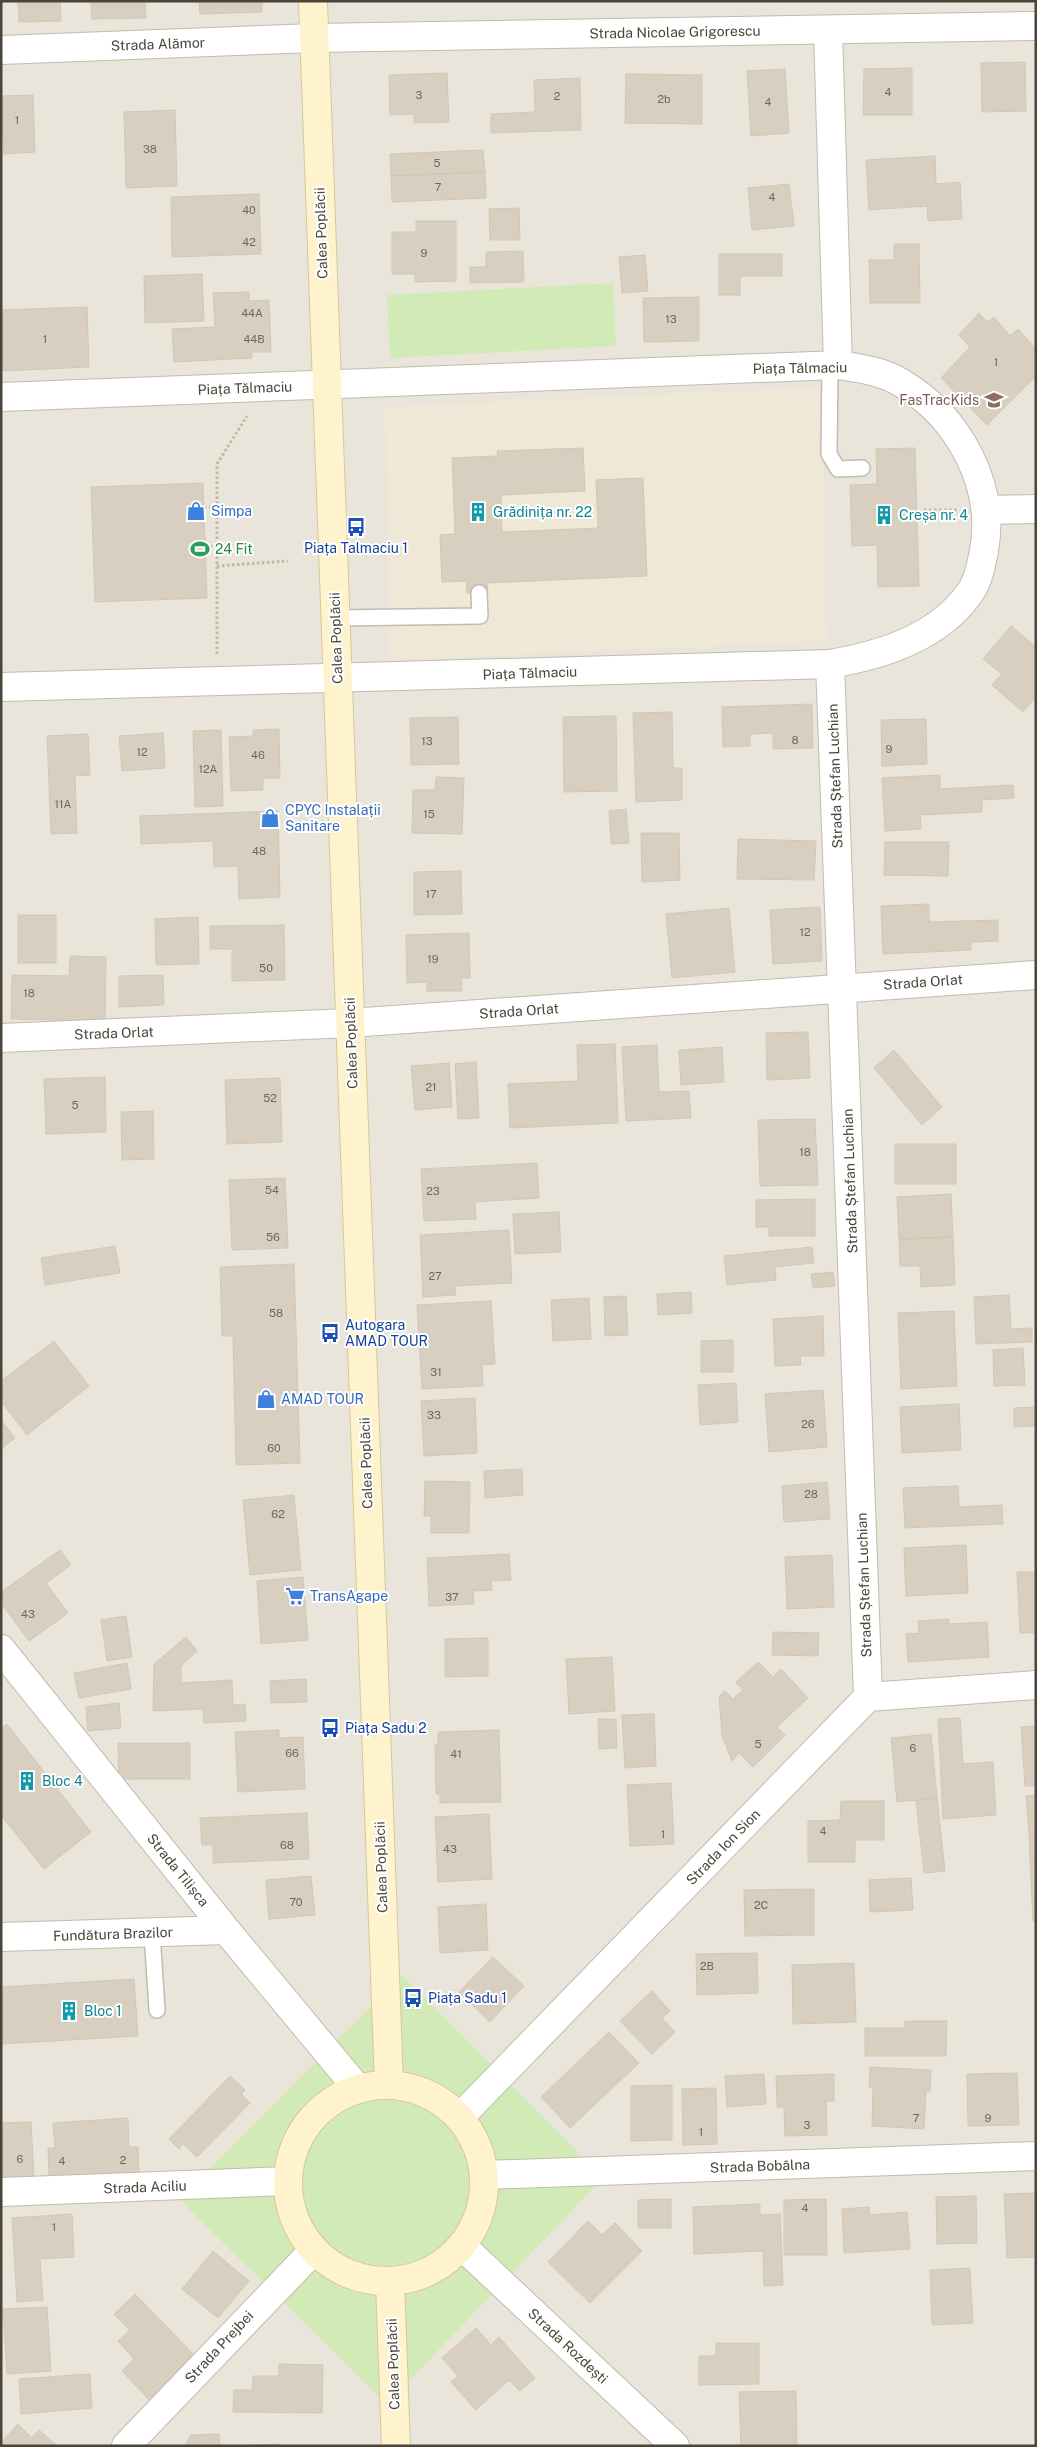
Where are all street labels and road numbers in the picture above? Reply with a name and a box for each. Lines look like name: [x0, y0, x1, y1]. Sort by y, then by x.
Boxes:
street label: Strada Nicolae Grigorescu: [589, 23, 761, 41]
street label: Strada Alămor: [111, 34, 205, 54]
street label: Calea Poplăcii: [311, 187, 331, 279]
street label: Piața Tălmaciu: [753, 359, 847, 377]
street label: Piața Tălmaciu: [197, 378, 293, 398]
street label: Calea Poplăcii: [326, 592, 346, 684]
street label: Piața Tălmaciu: [482, 663, 578, 683]
street label: Strada Ștefan Luchian: [824, 703, 846, 849]
street label: Strada Orlat: [883, 971, 963, 993]
street label: Calea Poplăcii: [341, 997, 361, 1089]
street label: Strada Orlat: [479, 1000, 559, 1022]
street label: Strada Orlat: [74, 1024, 154, 1042]
street label: Strada Ștefan Luchian: [839, 1108, 861, 1254]
street label: Calea Poplăcii: [356, 1417, 376, 1509]
street label: Strada Ștefan Luchian: [853, 1512, 875, 1658]
street label: Strada Ion Sion: [683, 1806, 763, 1888]
street label: Calea Poplăcii: [371, 1821, 391, 1913]
street label: Strada Tilișca: [144, 1830, 212, 1910]
street label: Fundătura Brazilor: [53, 1924, 173, 1944]
street label: Strada Bobâlna: [710, 2156, 810, 2176]
street label: Strada Aciliu: [103, 2178, 187, 2196]
street label: Strada Rozdești: [525, 2305, 611, 2387]
street label: Strada Prejbei: [182, 2308, 256, 2386]
street label: Calea Poplăcii: [383, 2318, 403, 2410]

